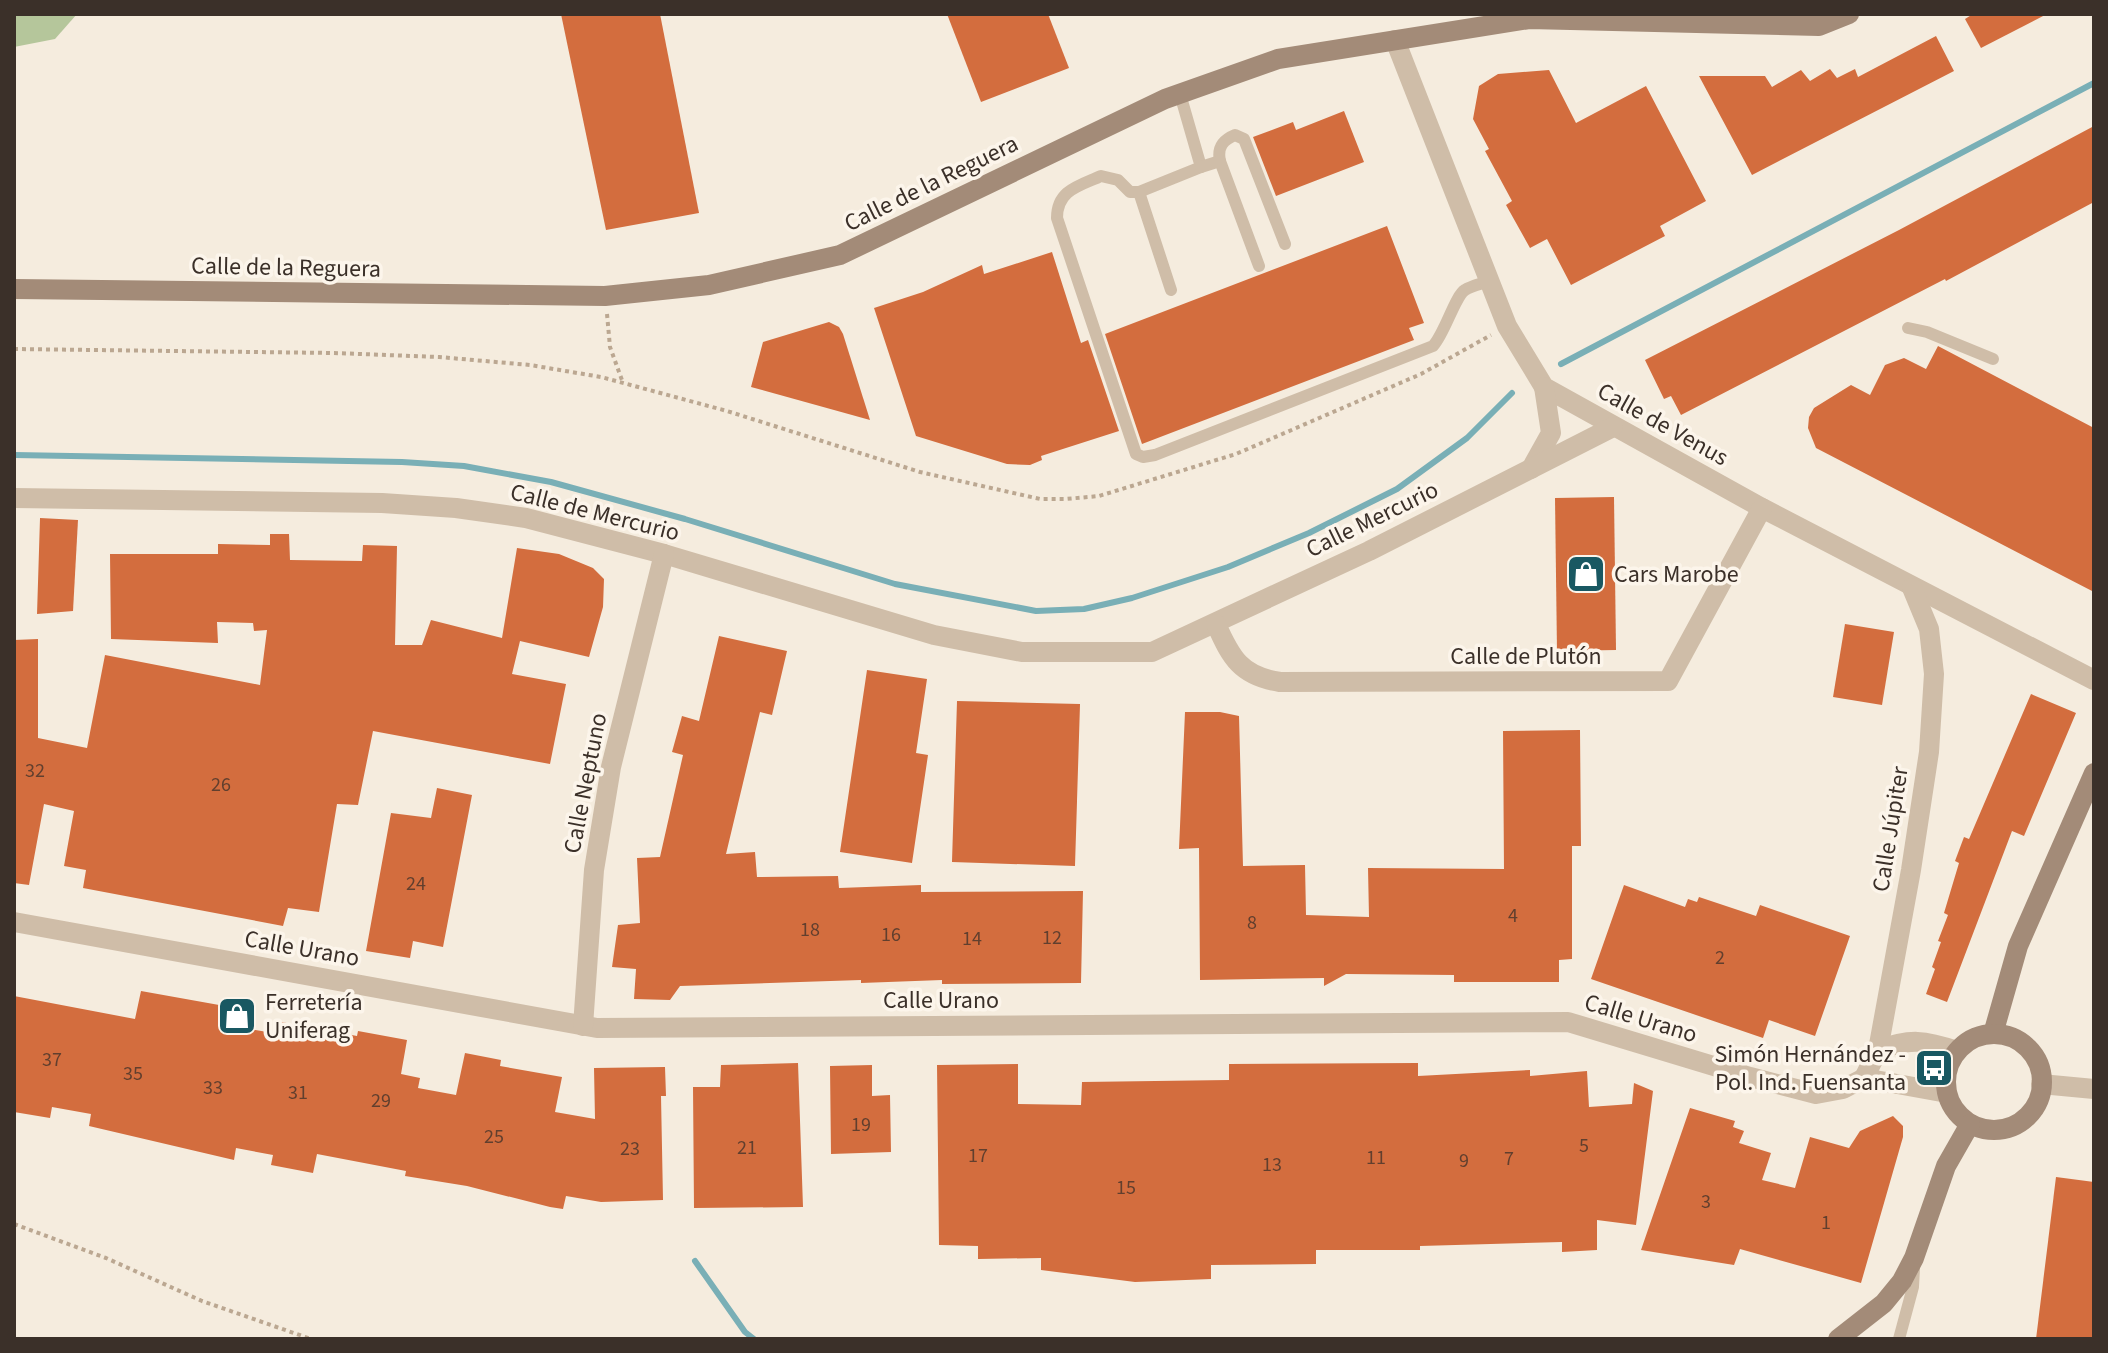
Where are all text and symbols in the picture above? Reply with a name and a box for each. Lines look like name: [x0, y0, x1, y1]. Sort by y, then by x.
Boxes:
street label: Calle de la Reguera: [838, 126, 1024, 241]
street label: Calle de la Reguera: [191, 248, 381, 287]
street label: Calle de Venus: [1591, 374, 1735, 475]
street label: Calle Mercurio: [1300, 472, 1444, 567]
street label: Calle de Mercurio: [506, 475, 683, 550]
shop icon: Cars Marobe: [1565, 553, 1607, 595]
place label: Cars Marobe: [1614, 557, 1739, 592]
street label: Calle de Plutón: [1450, 639, 1602, 674]
street label: Calle Neptuno: [555, 710, 616, 856]
house number: 32: [25, 757, 45, 785]
street label: Calle Júpiter: [1863, 763, 1918, 894]
house number: 26: [211, 771, 231, 799]
house number: 24: [406, 870, 426, 898]
house number: 4: [1508, 902, 1518, 930]
house number: 8: [1247, 909, 1257, 937]
house number: 18: [800, 916, 820, 944]
street label: Calle Urano: [242, 921, 362, 976]
house number: 16: [881, 921, 901, 949]
house number: 12: [1042, 924, 1062, 952]
house number: 14: [962, 925, 982, 953]
house number: 2: [1715, 944, 1725, 972]
street label: Calle Urano: [883, 983, 999, 1018]
place label: Ferretería Uniferag: [265, 985, 363, 1048]
street label: Calle Urano: [1580, 985, 1702, 1052]
shop icon: Ferretería Uniferag: [216, 995, 258, 1037]
place label: Simón Hernández - Pol. Ind. Fuensanta: [1715, 1037, 1906, 1100]
house number: 37: [42, 1046, 62, 1074]
bus stop icon: Simón Hernández - Pol. Ind. Fuensanta: [1913, 1047, 1955, 1089]
house number: 35: [123, 1060, 143, 1088]
house number: 33: [203, 1074, 223, 1102]
house number: 31: [288, 1079, 308, 1107]
house number: 29: [371, 1087, 391, 1115]
house number: 19: [851, 1111, 871, 1139]
house number: 25: [484, 1123, 504, 1151]
house number: 5: [1579, 1132, 1589, 1160]
house number: 21: [737, 1134, 757, 1162]
house number: 23: [620, 1135, 640, 1163]
house number: 17: [968, 1142, 988, 1170]
house number: 11: [1366, 1144, 1386, 1172]
house number: 7: [1504, 1145, 1514, 1173]
house number: 9: [1459, 1147, 1469, 1175]
house number: 13: [1262, 1151, 1282, 1179]
house number: 15: [1116, 1174, 1136, 1202]
house number: 3: [1701, 1188, 1711, 1216]
house number: 1: [1821, 1209, 1831, 1237]

